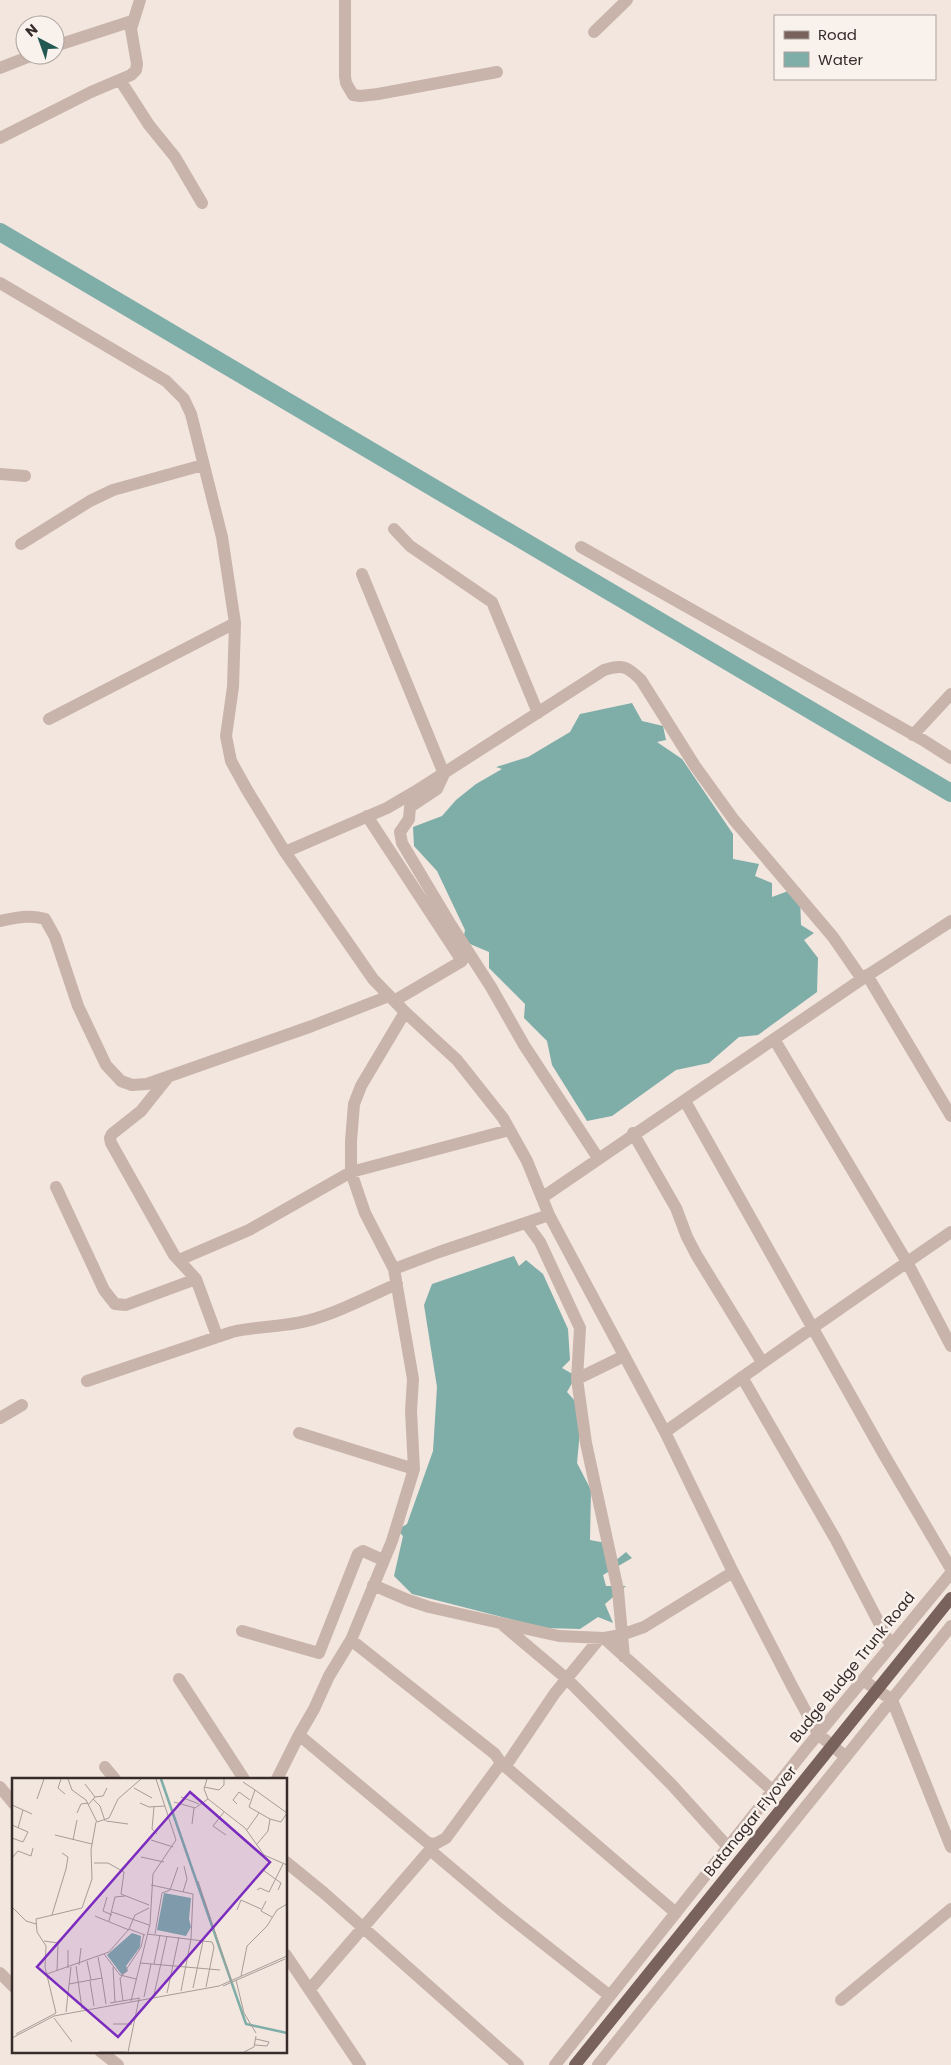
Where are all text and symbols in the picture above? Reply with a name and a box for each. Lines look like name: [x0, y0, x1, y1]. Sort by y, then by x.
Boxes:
north arrow: [15, 15, 65, 65]
legend: [774, 15, 936, 80]
text: N: [21, 19, 42, 41]
text: Road: [818, 24, 857, 45]
text: Water: [818, 49, 864, 70]
street label: Budge Budge Trunk Road: [785, 1587, 919, 1747]
street label: Batanagar Flyover: [699, 1761, 802, 1881]
inset map: [12, 1778, 288, 2052]

